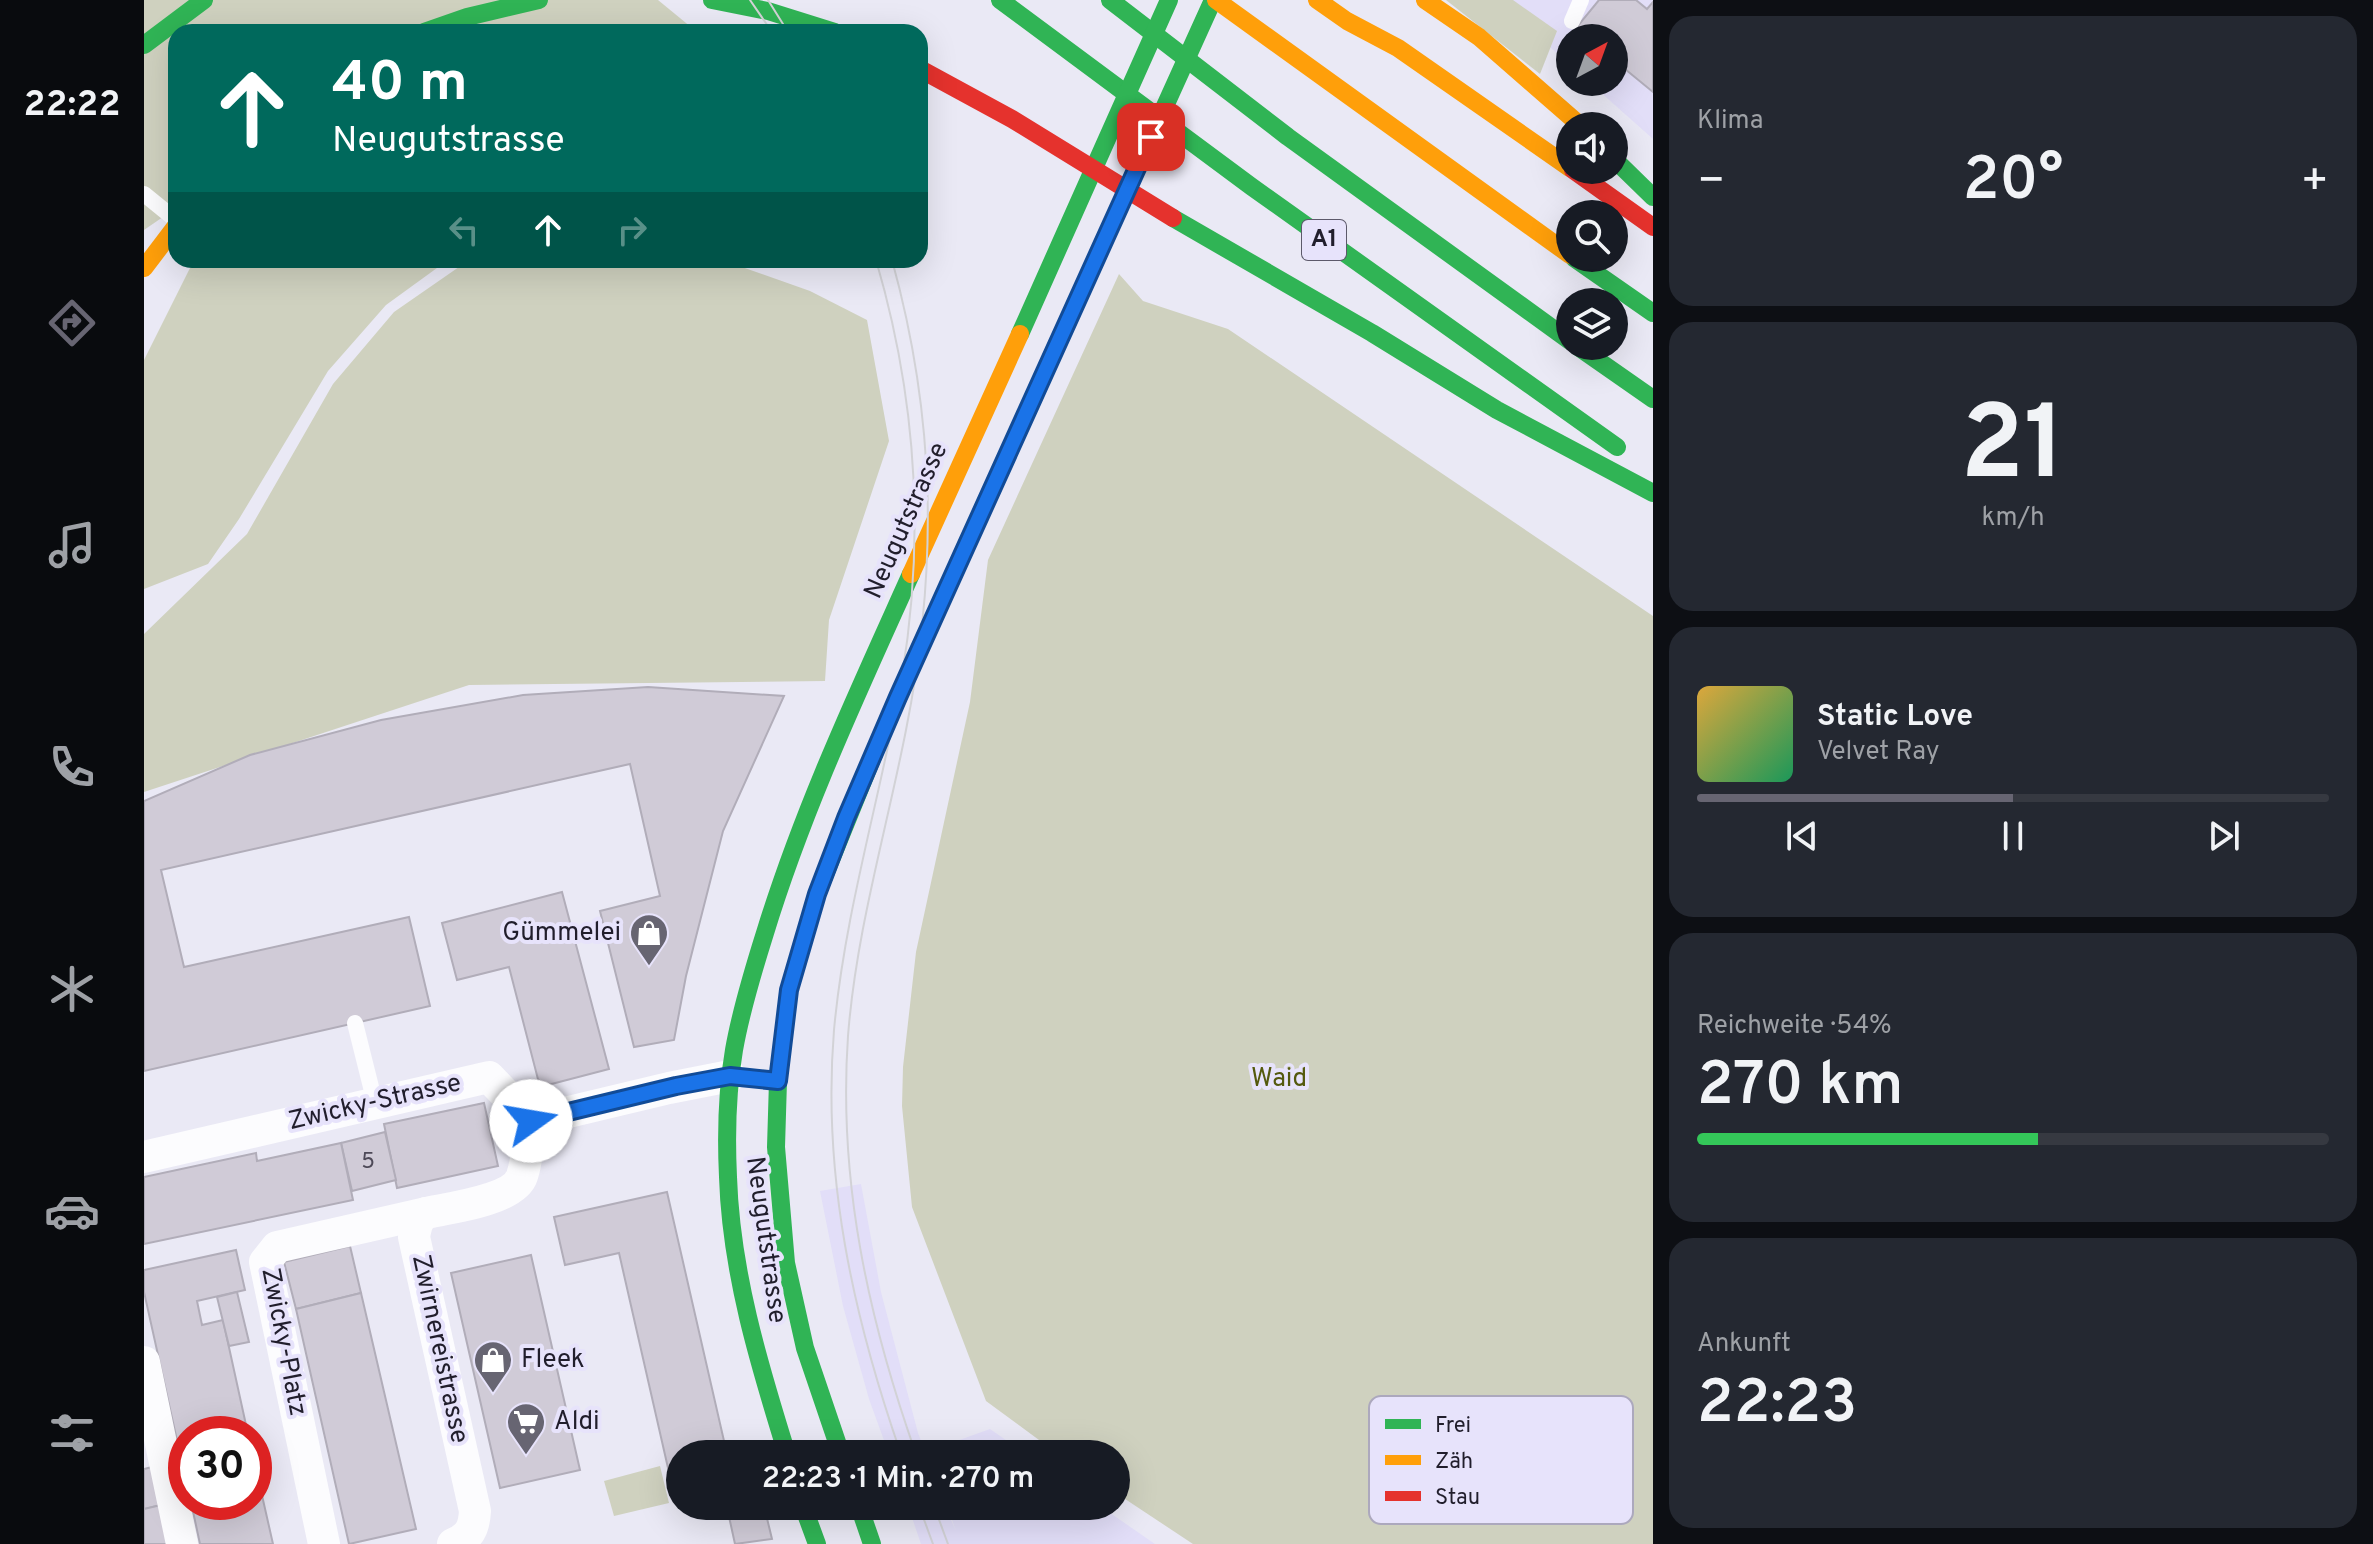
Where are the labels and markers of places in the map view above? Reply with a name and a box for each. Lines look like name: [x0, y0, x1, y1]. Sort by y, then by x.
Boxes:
pin: [1117, 103, 1185, 171]
shop icon: Gümmelei: [628, 912, 670, 967]
place label: Gümmelei: [502, 917, 621, 950]
shop icon: Fleek: [472, 1339, 514, 1394]
place label: Fleek: [521, 1344, 585, 1377]
supermarket icon: Aldi: [505, 1401, 547, 1456]
place label: Aldi: [554, 1406, 600, 1439]

